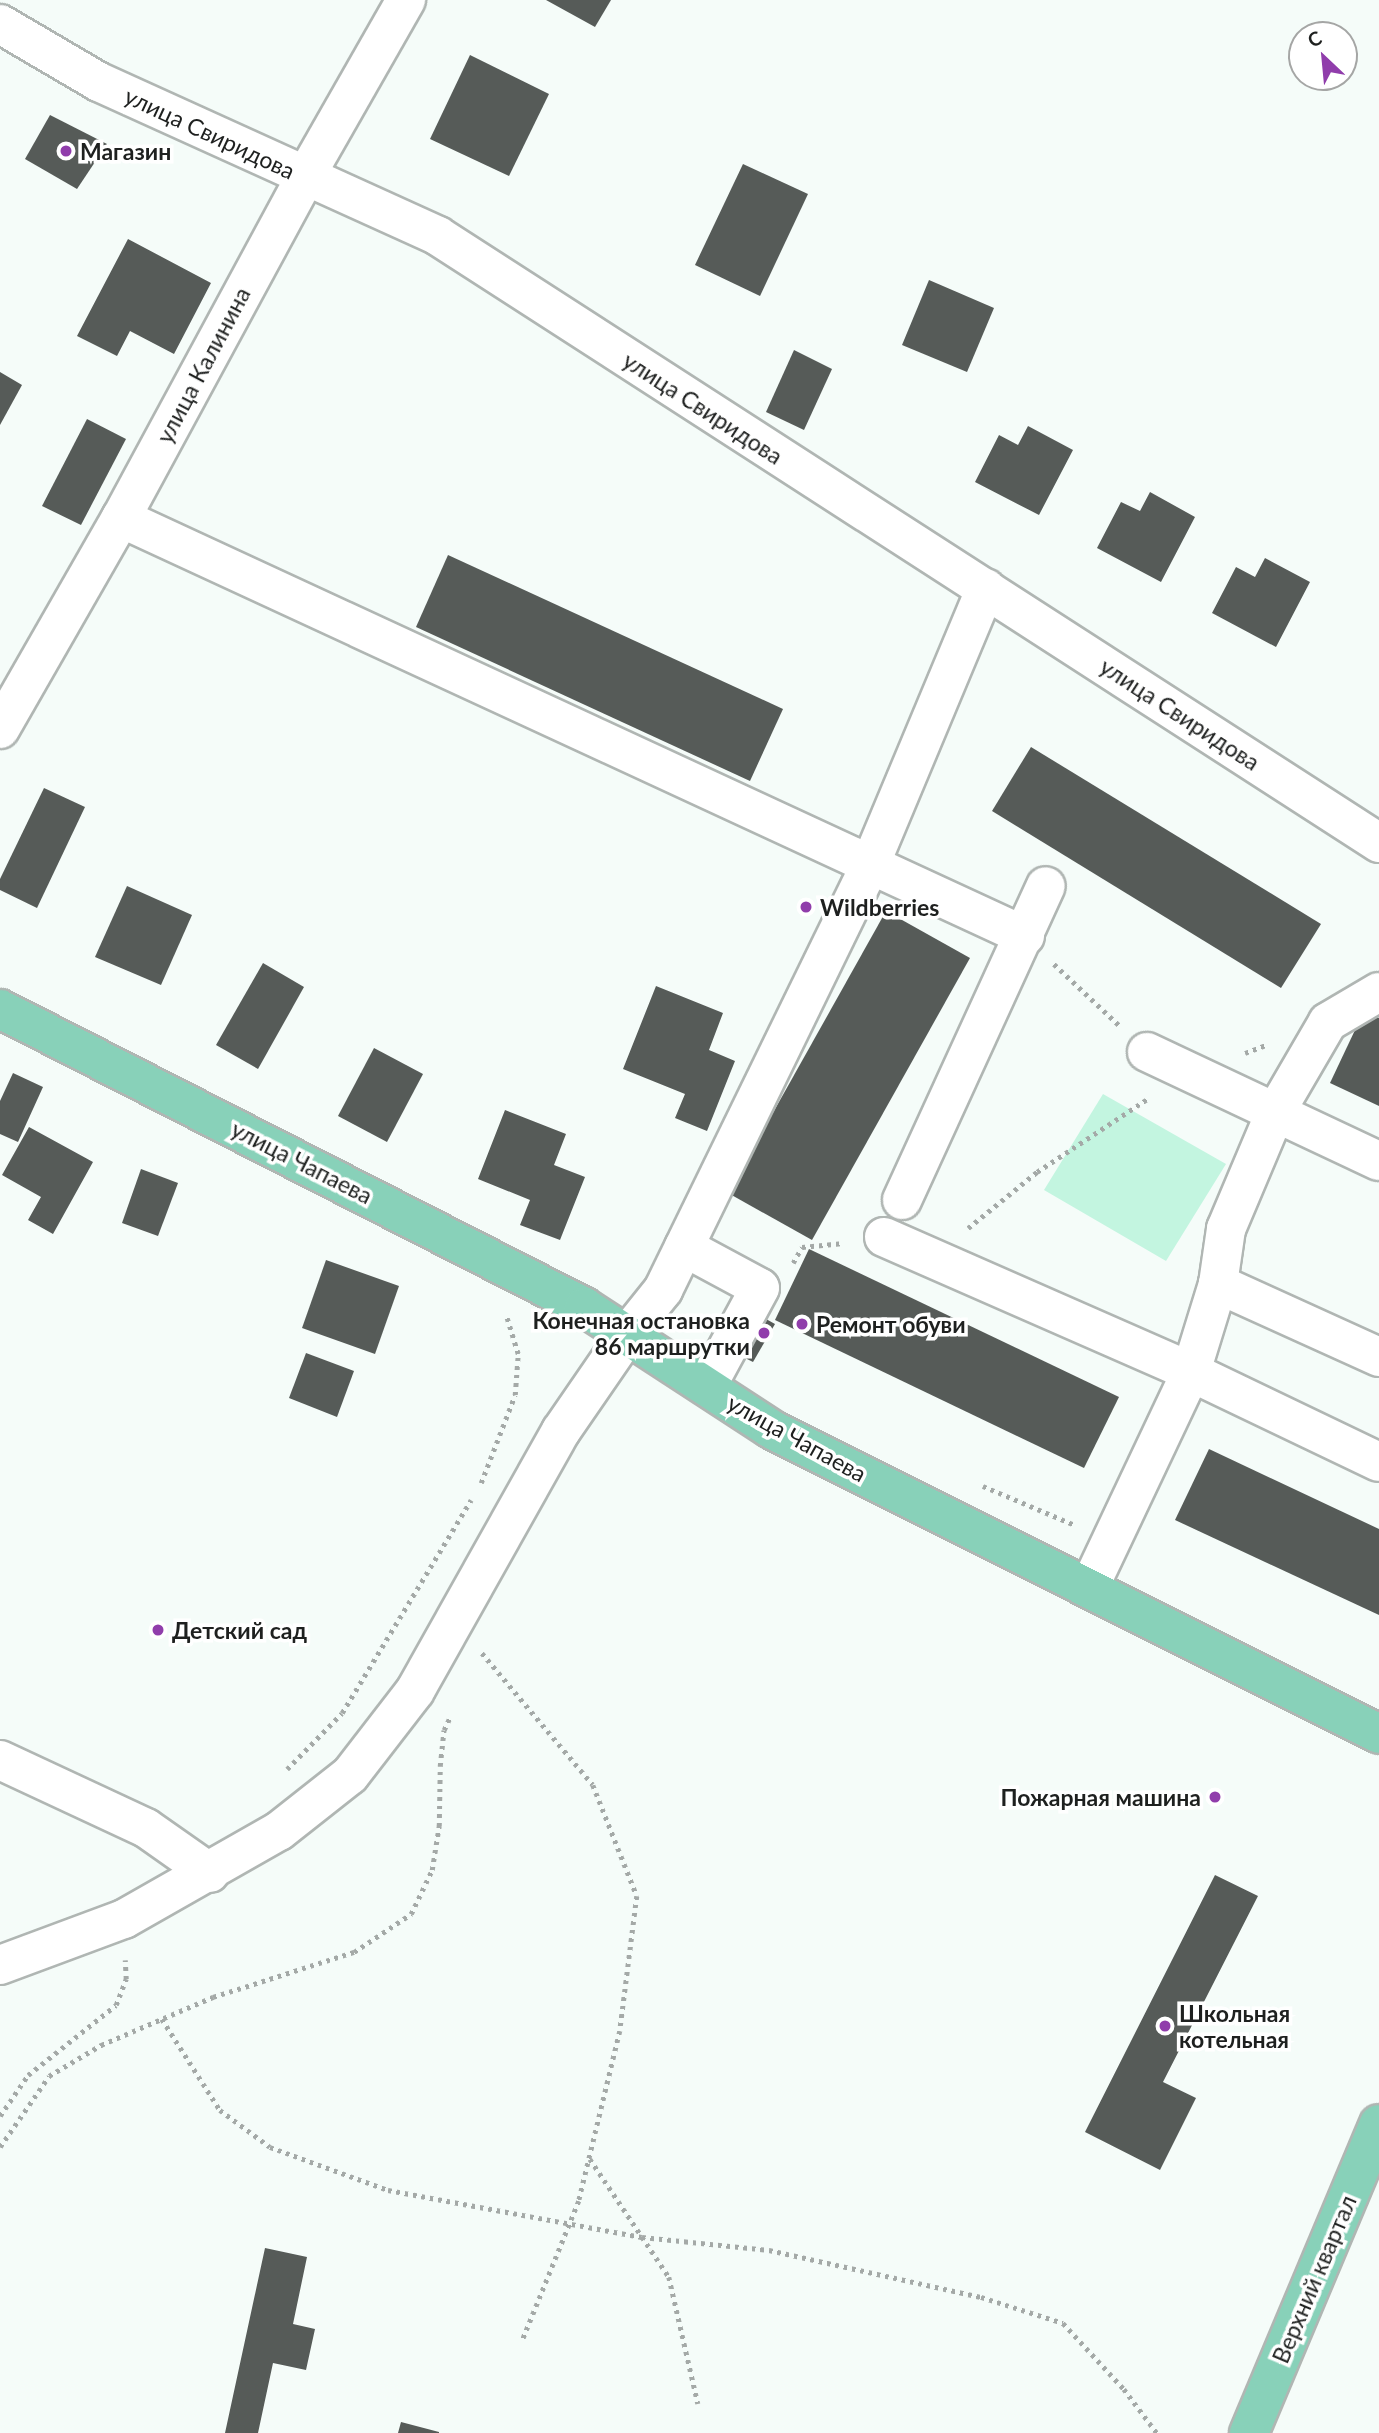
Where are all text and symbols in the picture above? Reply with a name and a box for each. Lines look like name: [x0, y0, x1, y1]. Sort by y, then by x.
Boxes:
north arrow: [1288, 21, 1358, 91]
text: С: [1304, 25, 1325, 52]
street label: улица Свиридова: [120, 81, 300, 185]
place label: Магазин: [80, 137, 171, 165]
marker: Магазин: [58, 143, 74, 159]
street label: улица Калинина: [150, 282, 256, 448]
street label: улица Свиридова: [618, 346, 788, 470]
street label: улица Свиридова: [1095, 652, 1265, 776]
place label: Wildberries: [820, 893, 939, 921]
marker: Wildberries: [798, 899, 814, 915]
street label: улица Чапаева: [227, 1115, 377, 1209]
place label: Конечная остановка 86 маршрутки: [532, 1306, 750, 1360]
place label: Ремонт обуви: [816, 1310, 966, 1338]
marker: Ремонт обуви: [794, 1316, 810, 1332]
marker: Конечная остановка 86 маршрутки: [756, 1325, 772, 1341]
street label: улица Чапаева: [723, 1389, 871, 1487]
place label: Детский сад: [172, 1616, 307, 1644]
marker: Детский сад: [150, 1622, 166, 1638]
place label: Пожарная машина: [1000, 1783, 1201, 1811]
marker: Пожарная машина: [1207, 1789, 1223, 1805]
place label: Школьная котельная: [1179, 1999, 1290, 2053]
marker: Школьная котельная: [1157, 2018, 1173, 2034]
street label: Верхний квартал: [1266, 2191, 1362, 2367]

